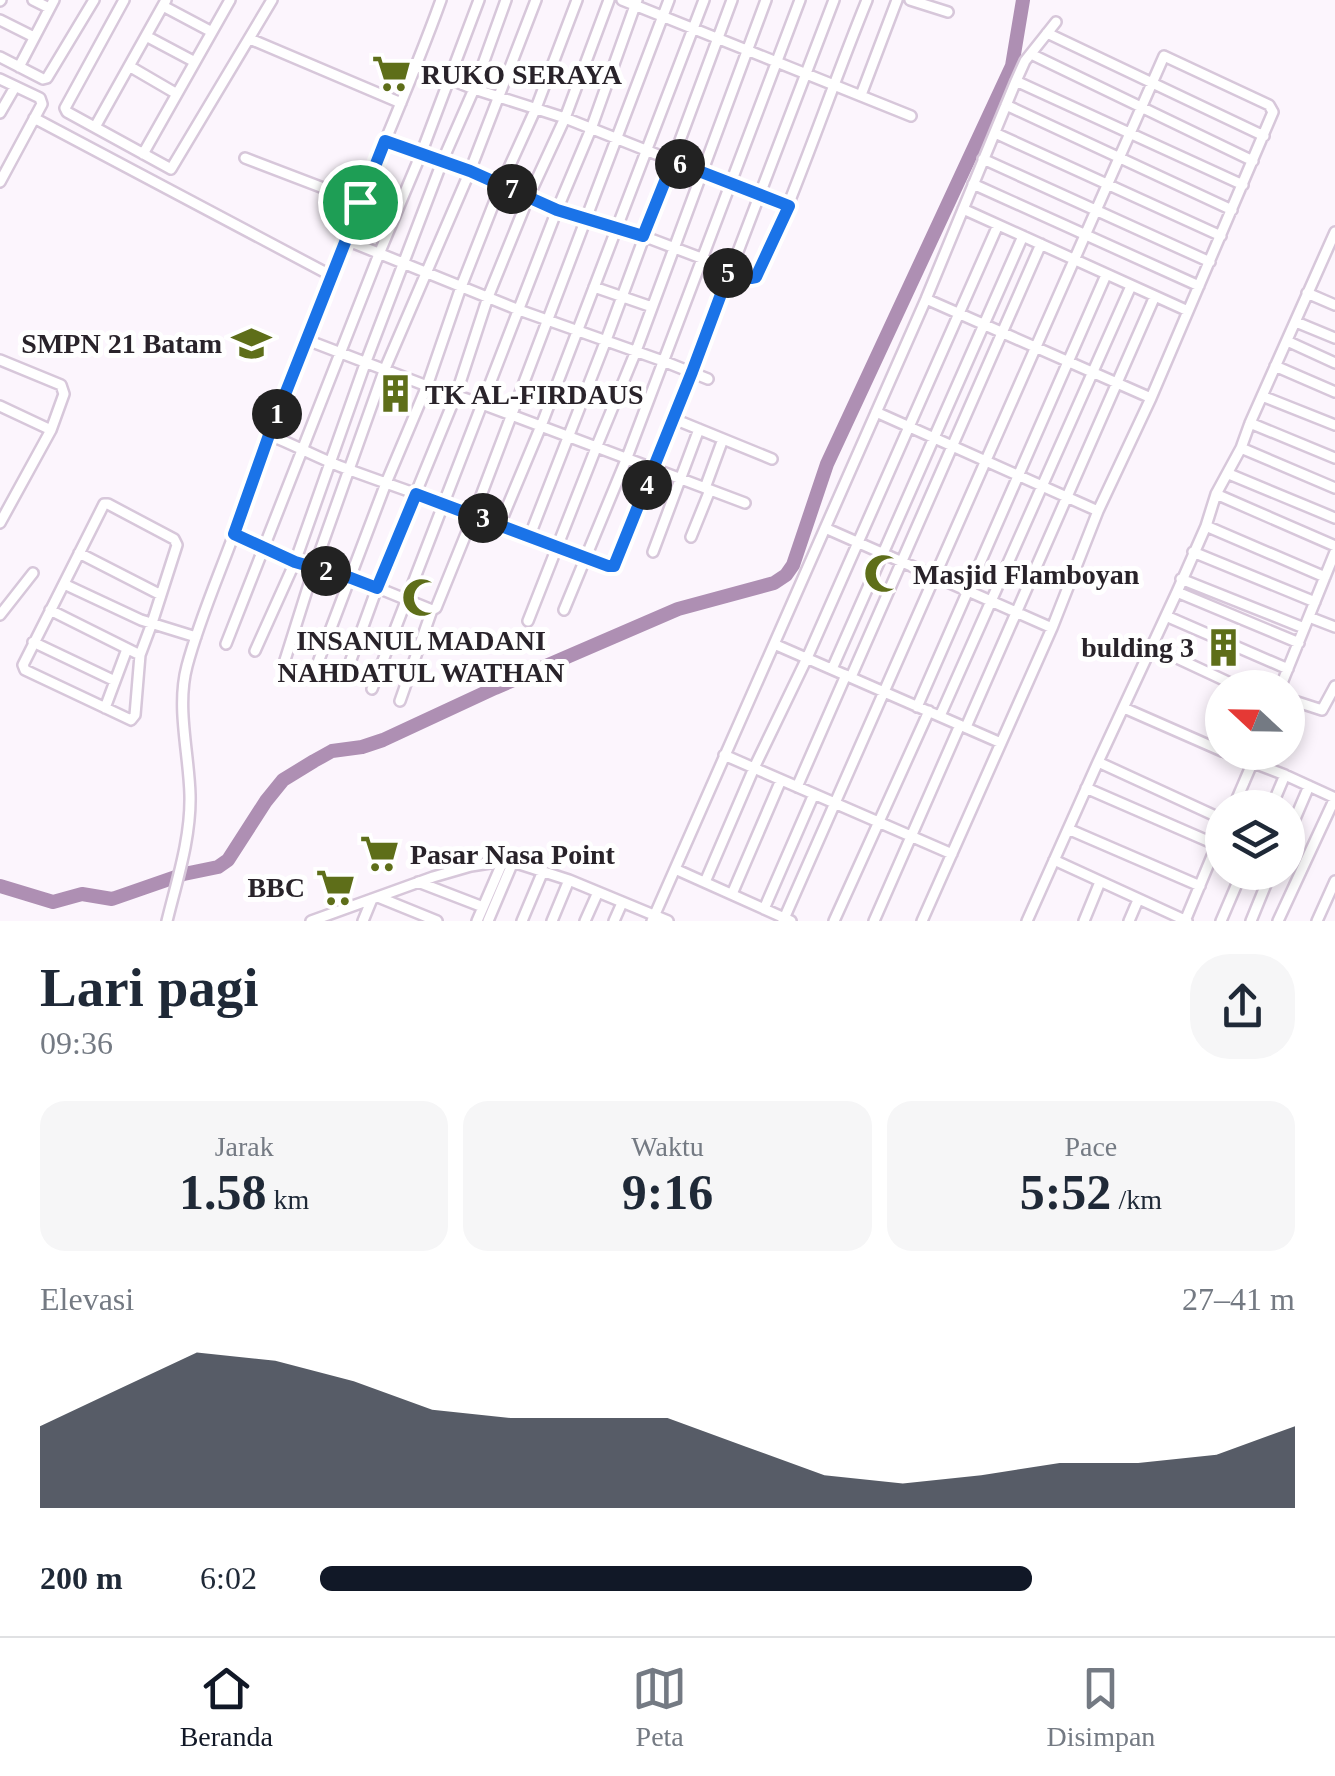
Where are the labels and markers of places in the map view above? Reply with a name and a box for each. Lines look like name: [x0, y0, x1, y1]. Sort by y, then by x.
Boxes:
supermarket icon: RUKO SERAYA: [370, 53, 412, 95]
place label: RUKO SERAYA: [421, 59, 623, 90]
pin: 6: [655, 139, 705, 189]
pin: [318, 160, 403, 245]
pin: 7: [487, 164, 537, 214]
pin: 5: [703, 248, 753, 298]
school or university icon: SMPN 21 Batam: [231, 322, 273, 364]
place label: SMPN 21 Batam: [21, 328, 222, 359]
building icon: TK AL-FIRDAUS: [374, 373, 416, 415]
place label: TK AL-FIRDAUS: [425, 379, 644, 410]
pin: 1: [252, 389, 302, 439]
pin: 4: [622, 460, 672, 510]
pin: 3: [458, 493, 508, 543]
pin: 2: [301, 546, 351, 596]
mosque icon: Masjid Flamboyan: [862, 553, 904, 595]
place label: Masjid Flamboyan: [913, 559, 1140, 590]
mosque icon: INSANUL MADANI NAHDATUL WATHAN: [400, 576, 442, 618]
place label: INSANUL MADANI NAHDATUL WATHAN: [277, 625, 565, 688]
building icon: bulding 3: [1203, 626, 1245, 668]
place label: bulding 3: [1081, 632, 1194, 663]
supermarket icon: Pasar Nasa Point: [359, 833, 401, 875]
place label: Pasar Nasa Point: [410, 839, 615, 870]
supermarket icon: BBC: [314, 866, 356, 908]
place label: BBC: [247, 872, 305, 903]

